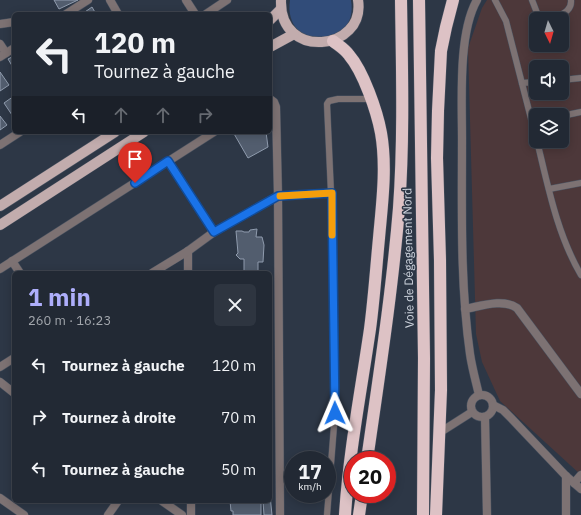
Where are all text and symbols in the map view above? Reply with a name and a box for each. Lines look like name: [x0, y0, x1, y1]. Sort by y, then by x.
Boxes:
north arrow: [529, 12, 569, 52]
map controls: [529, 12, 569, 148]
text: 120 m: [94, 24, 176, 61]
icon: left: [28, 28, 80, 80]
text: Tournez à gauche: [94, 60, 235, 83]
button: sound: [529, 60, 569, 100]
icon: left: [68, 104, 90, 126]
icon: ahead: [110, 104, 132, 126]
icon: ahead: [152, 104, 174, 126]
icon: right: [194, 104, 216, 126]
button: layers: [529, 108, 569, 148]
pin: [118, 142, 152, 183]
icon: arrive: [124, 148, 146, 170]
street label: Voie de Dégagement Nord: [399, 188, 417, 328]
text: 1 min: [28, 281, 91, 313]
button: close: [214, 284, 256, 326]
text: 260 m · 16:23: [28, 312, 111, 329]
icon: left: [28, 354, 50, 376]
text: Tournez à gauche: [62, 356, 185, 375]
text: 120 m: [212, 356, 256, 375]
position arrow: [314, 392, 356, 434]
icon: right: [28, 406, 50, 428]
text: Tournez à droite: [62, 408, 176, 427]
text: 70 m: [221, 408, 256, 427]
speed limit sign: 20: [344, 451, 396, 503]
icon: left: [28, 458, 50, 480]
text: 17: [298, 458, 322, 485]
text: Tournez à gauche: [62, 460, 185, 479]
text: 50 m: [221, 460, 256, 479]
text: km/h: [298, 480, 322, 493]

